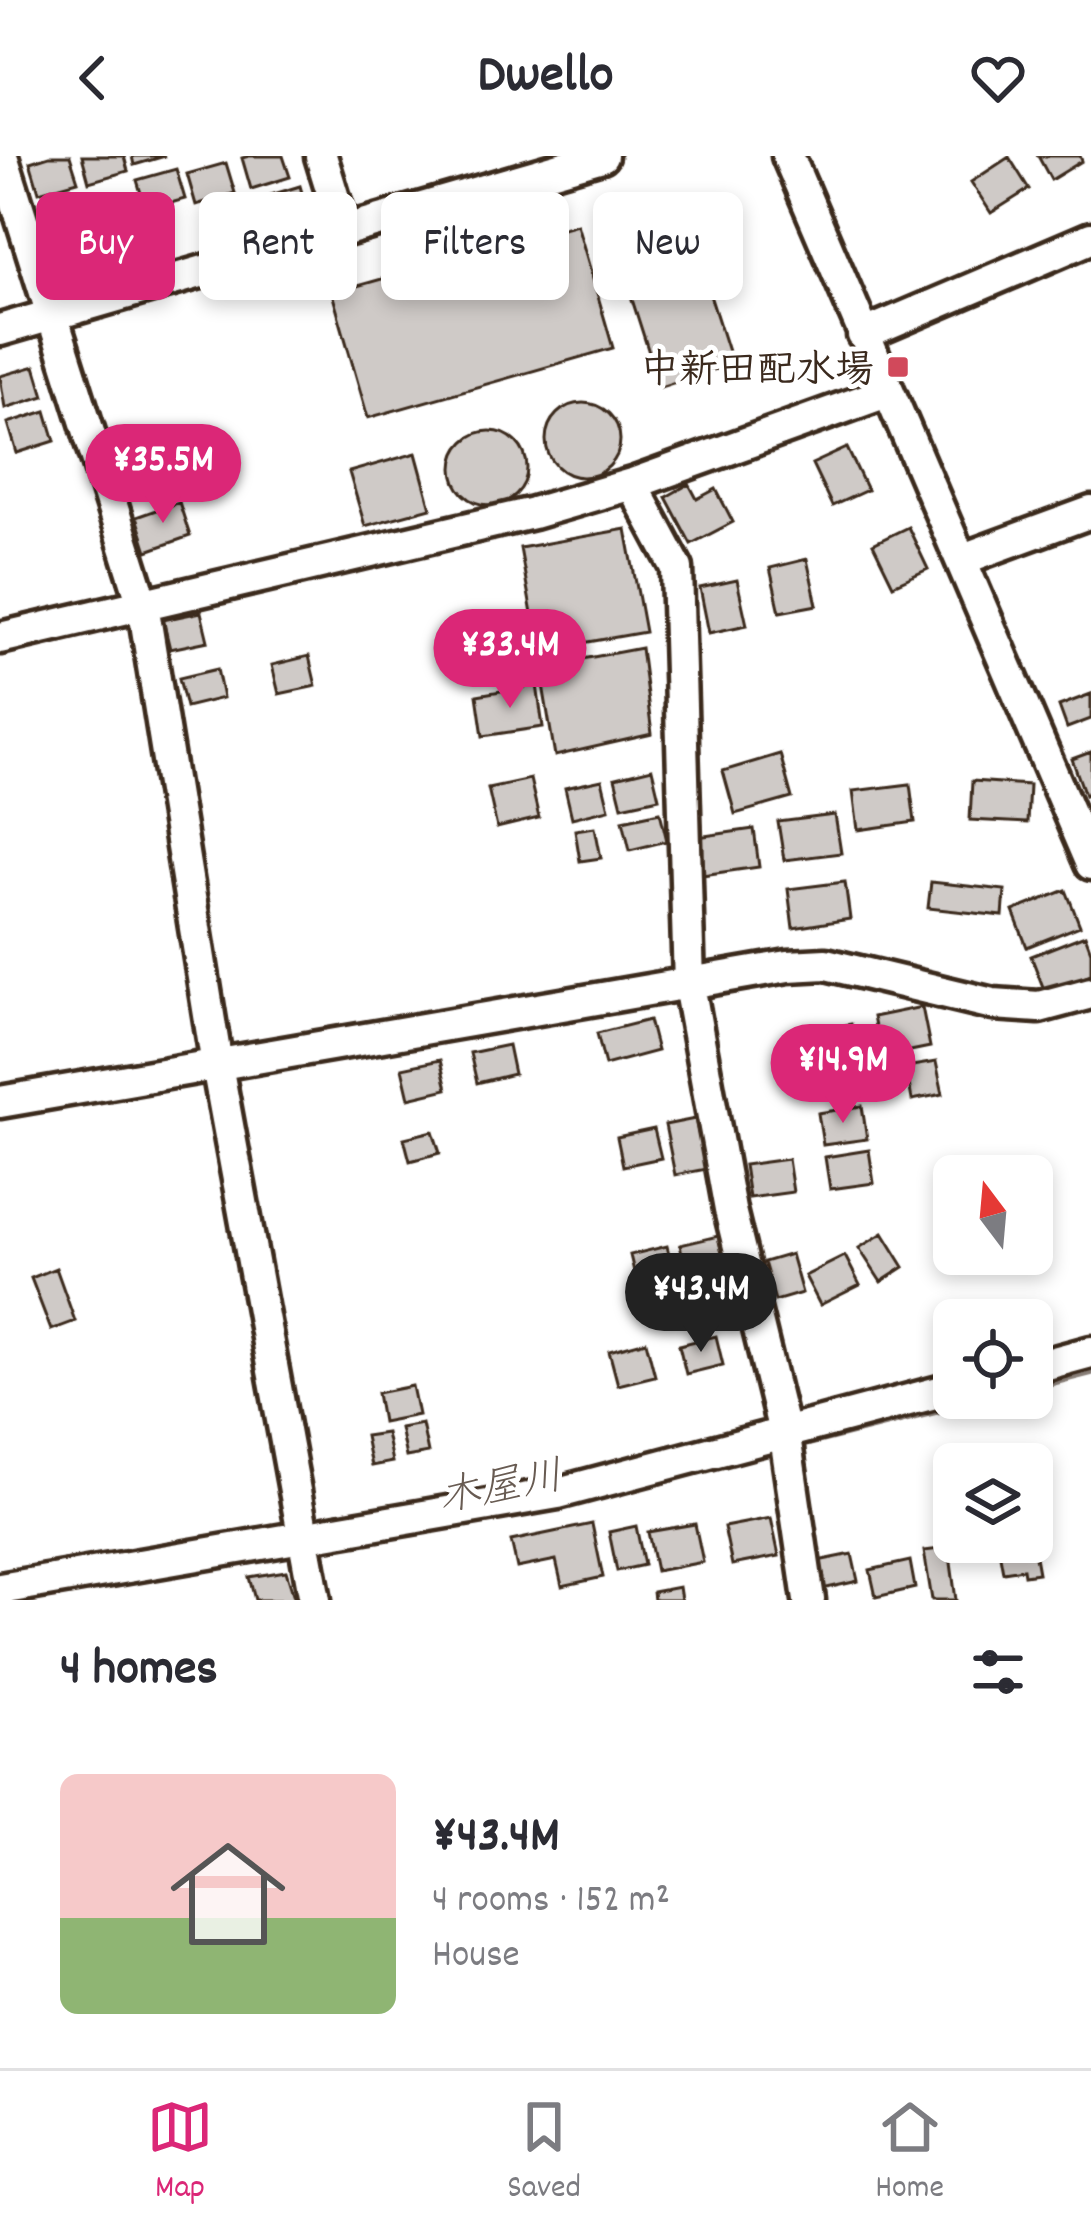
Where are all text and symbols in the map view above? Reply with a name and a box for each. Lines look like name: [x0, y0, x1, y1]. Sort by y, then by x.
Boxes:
text: Dwello: [477, 40, 614, 117]
icon: back: [60, 45, 126, 111]
icon: heart: [965, 45, 1031, 111]
chip: Buy: [36, 192, 175, 300]
chip: Rent: [199, 192, 357, 300]
chip: Filters: [381, 192, 569, 300]
chip: New: [593, 192, 743, 300]
place label: 中新田配水場: [640, 346, 874, 401]
marker: 中新田配水場: [885, 354, 911, 380]
pin: ¥35.5M: [65, 424, 261, 526]
text: ¥35.5M: [112, 435, 214, 490]
pin: ¥33.4M: [412, 609, 608, 711]
text: ¥33.4M: [460, 620, 560, 675]
pin: ¥14.9M: [745, 1024, 941, 1126]
text: ¥14.9M: [798, 1035, 888, 1090]
north arrow: [933, 1155, 1053, 1275]
map controls: [933, 1155, 1053, 1563]
pin: ¥43.4M: [603, 1253, 799, 1355]
text: ¥43.4M: [652, 1264, 750, 1319]
button: locate: [933, 1299, 1053, 1419]
button: layers: [933, 1443, 1053, 1563]
water label: 木屋川: [434, 1449, 569, 1532]
text: 4 homes: [60, 1636, 218, 1708]
icon: filters: [965, 1639, 1031, 1705]
text: ¥43.4M: [432, 1803, 560, 1875]
icon: home: [156, 1822, 300, 1966]
text: 4 rooms · 152 m²: [432, 1875, 670, 1930]
text: House: [432, 1930, 520, 1985]
tab: Map: [147, 2094, 213, 2213]
tab: Saved: [507, 2094, 581, 2213]
tab: Home: [875, 2094, 944, 2213]

